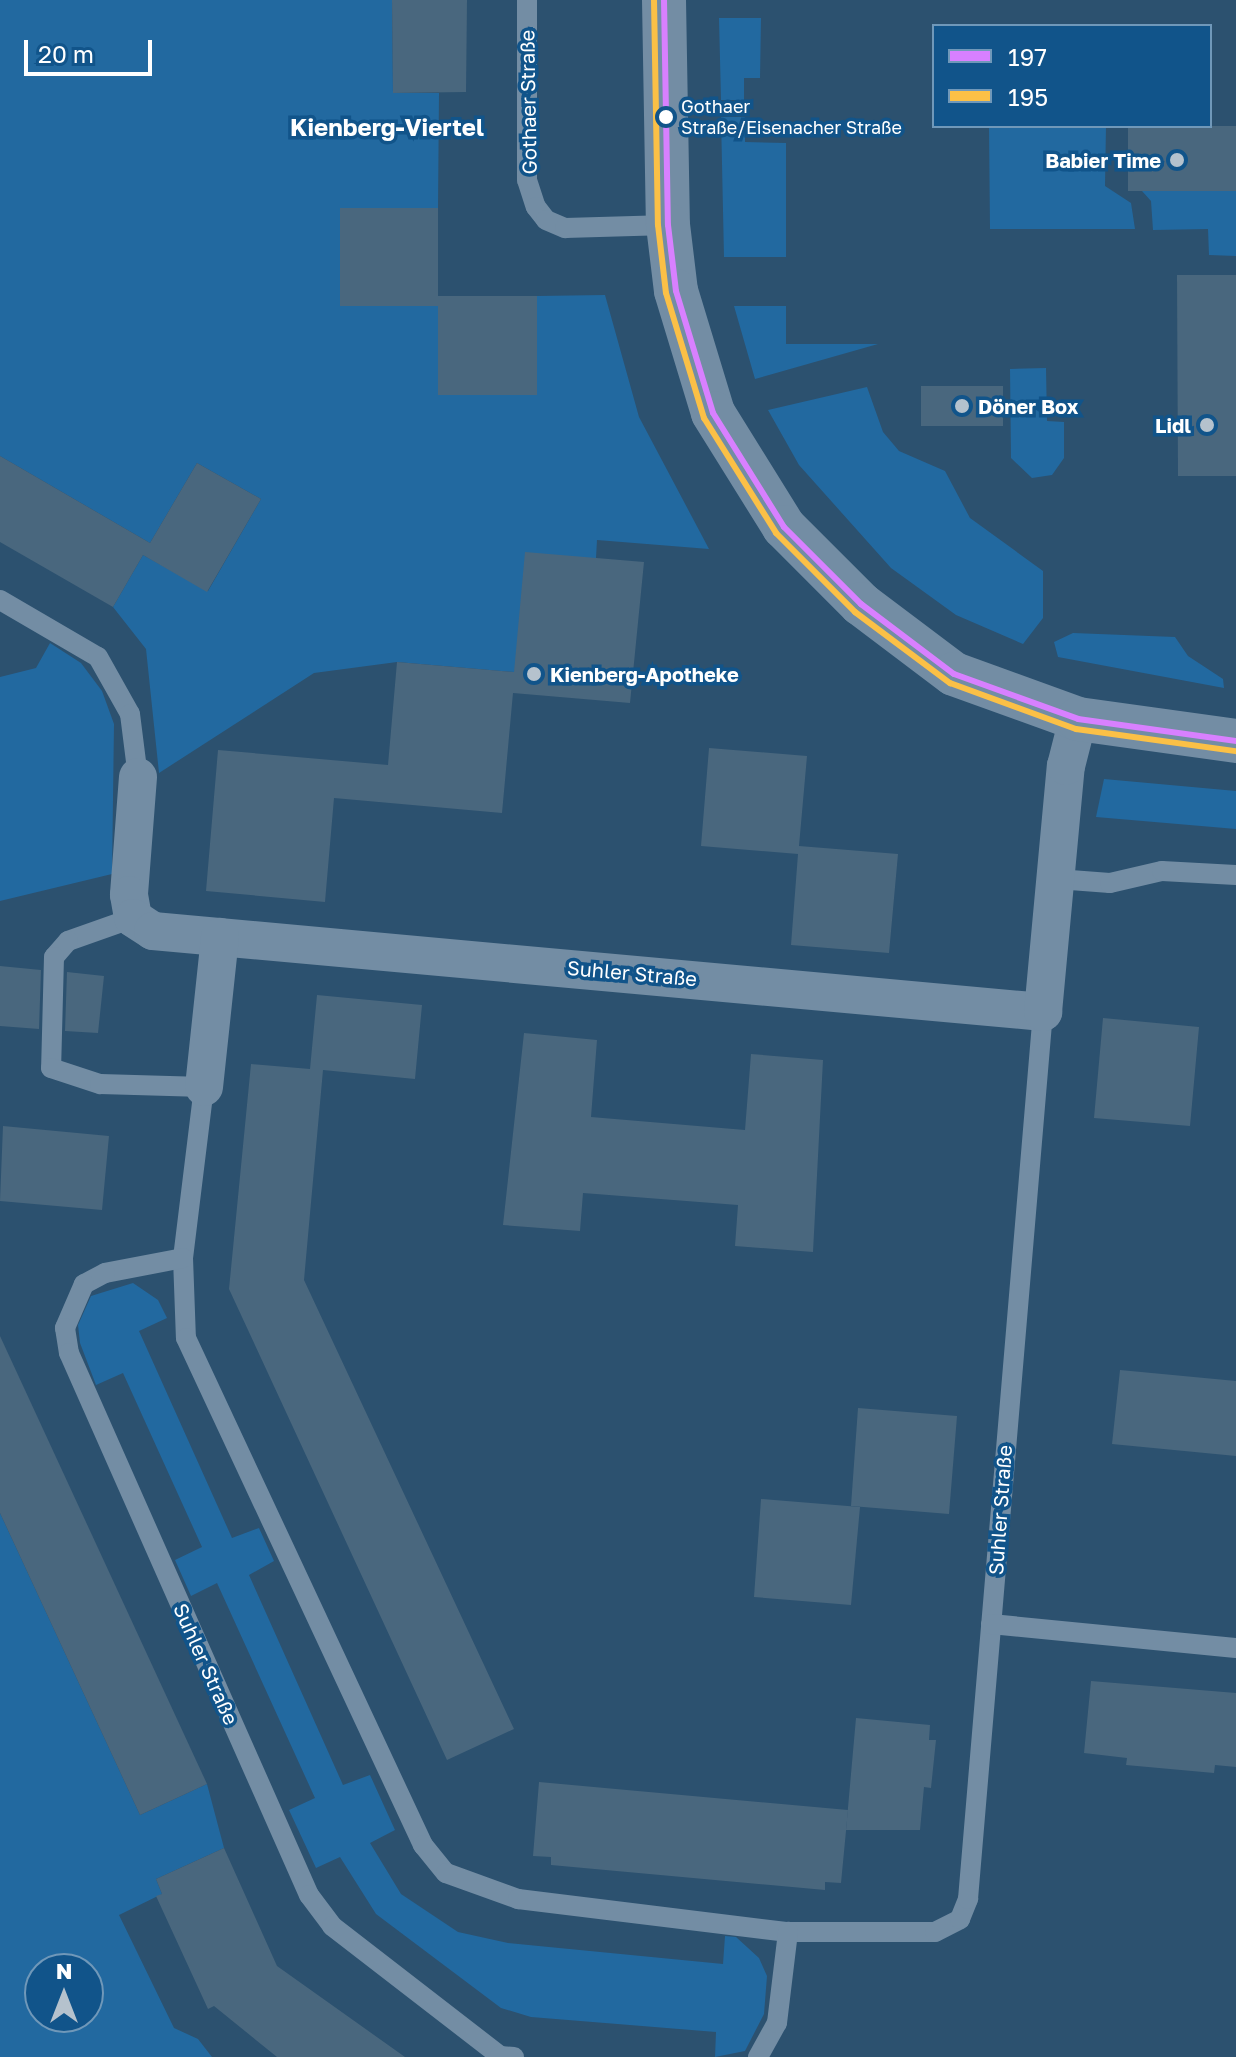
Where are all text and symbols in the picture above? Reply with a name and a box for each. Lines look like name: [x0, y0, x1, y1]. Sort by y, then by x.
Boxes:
scale bar: [28, 24, 156, 74]
legend: [932, 24, 1212, 128]
street label: Gothaer Straße: [515, 30, 541, 174]
text: 20 m: [38, 39, 94, 68]
text: 197: [1008, 42, 1047, 71]
text: 195: [1008, 82, 1048, 111]
place label: Gothaer Straße/Eisenacher Straße: [681, 96, 902, 138]
marker: Gothaer Straße/Eisenacher Straße: [658, 109, 674, 125]
district label: Kienberg-Viertel: [290, 113, 484, 141]
place label: Babier Time: [1045, 148, 1161, 172]
marker: Babier Time: [1168, 151, 1186, 169]
place label: Döner Box: [978, 394, 1078, 418]
marker: Döner Box: [953, 397, 971, 415]
place label: Lidl: [1155, 413, 1191, 437]
marker: Lidl: [1198, 416, 1216, 434]
place label: Kienberg-Apotheke: [550, 662, 739, 686]
marker: Kienberg-Apotheke: [525, 665, 543, 683]
street label: Suhler Straße: [566, 955, 698, 991]
street label: Suhler Straße: [983, 1444, 1017, 1576]
street label: Suhler Straße: [169, 1600, 243, 1728]
north arrow: [24, 1953, 104, 2033]
text: N: [56, 1957, 72, 1984]

